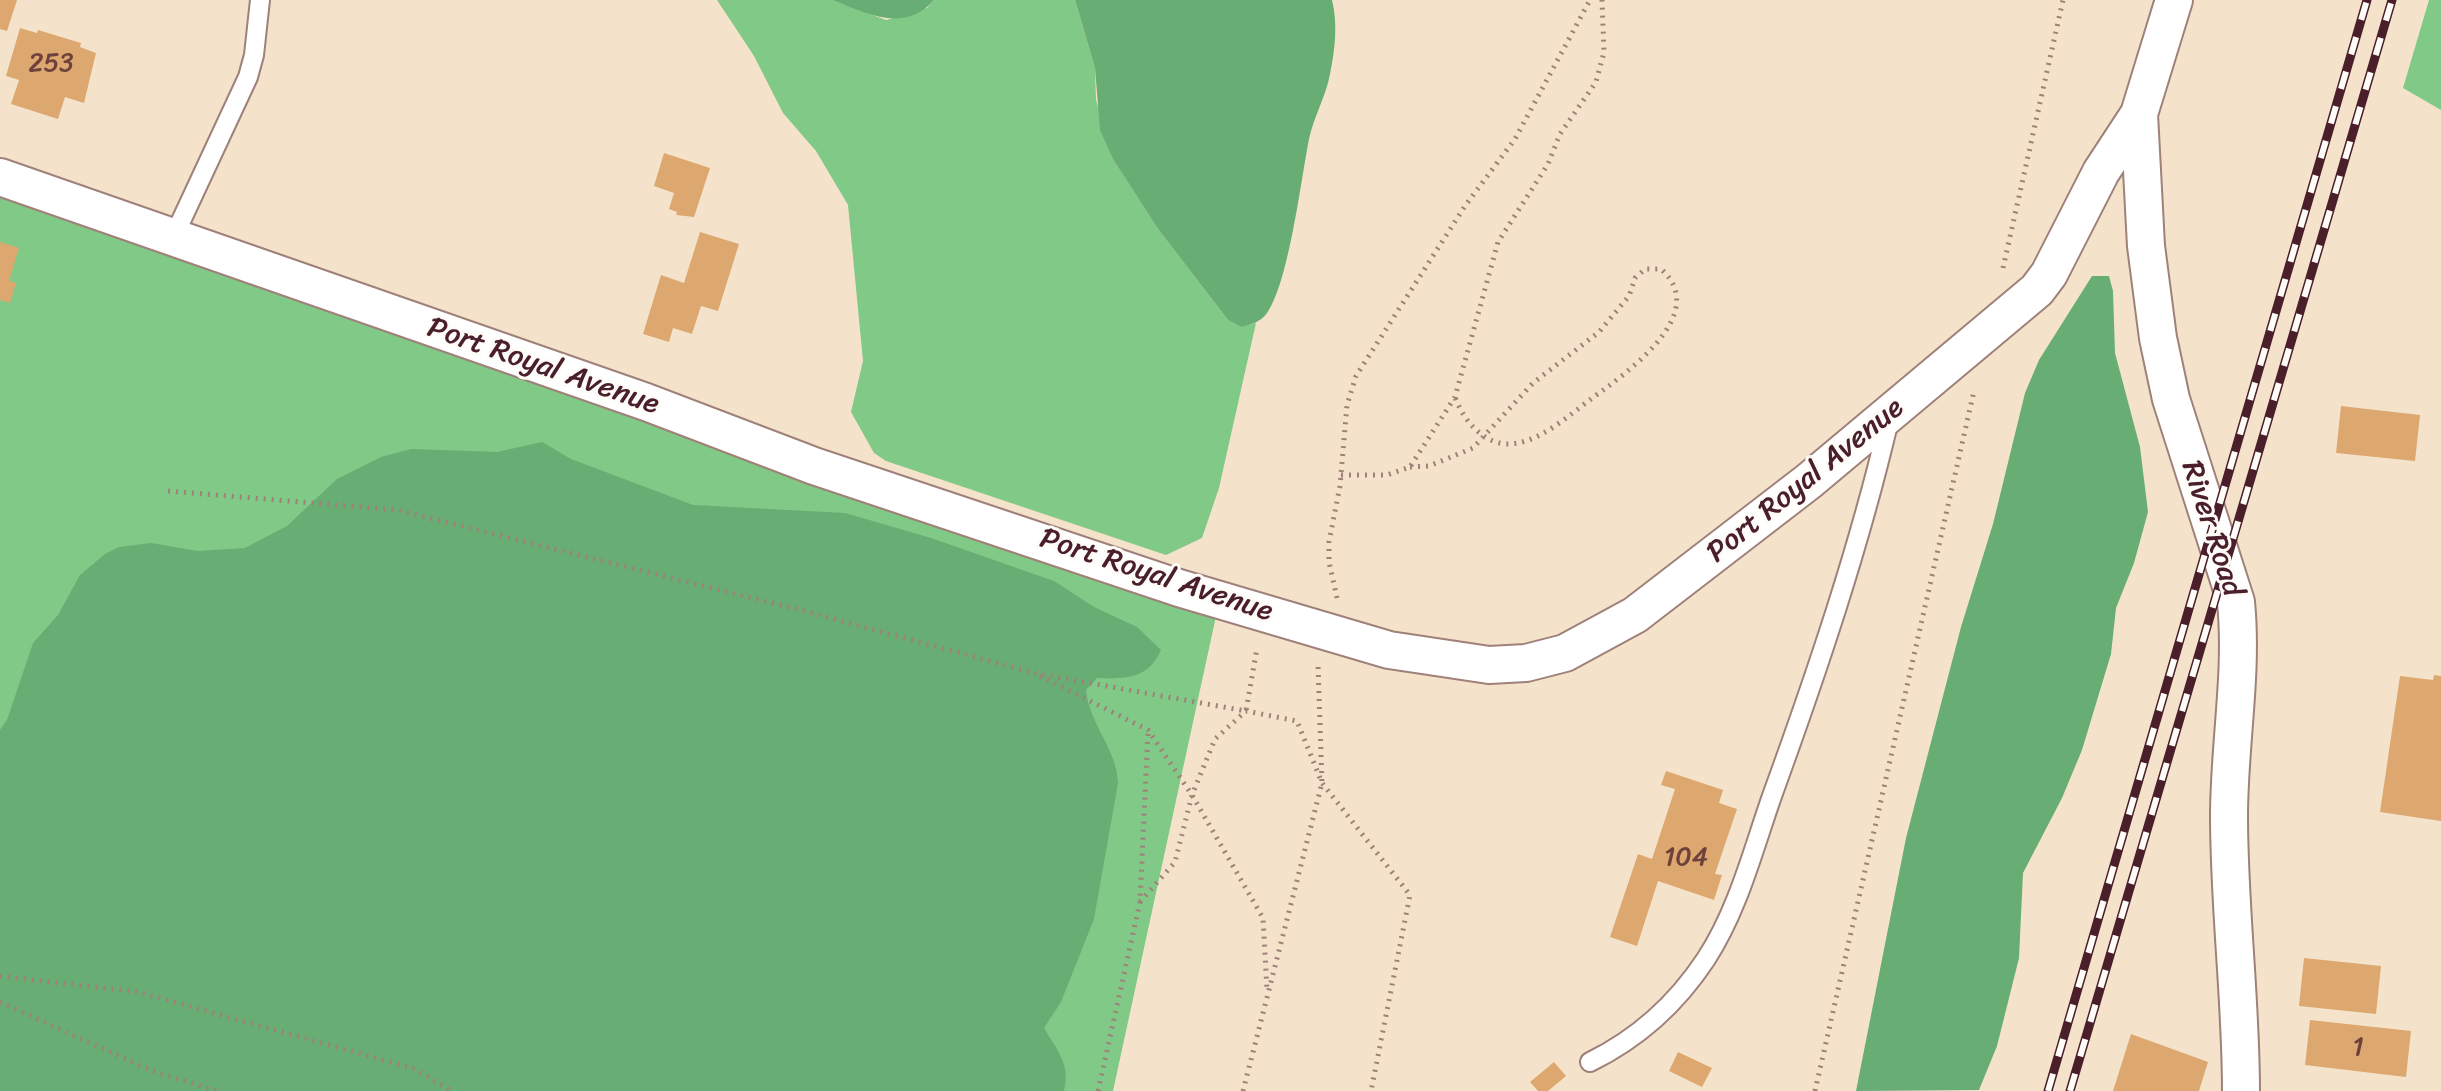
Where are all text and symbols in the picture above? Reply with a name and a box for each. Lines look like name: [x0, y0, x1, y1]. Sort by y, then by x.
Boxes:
house number: 253: [28, 48, 74, 80]
street label: Port Royal Avenue: [422, 310, 664, 424]
street label: Port Royal Avenue: [1700, 391, 1912, 571]
street label: River Road: [2172, 457, 2250, 601]
street label: Port Royal Avenue: [1035, 521, 1277, 631]
house number: 104: [1664, 842, 1708, 874]
house number: 1: [2352, 1032, 2364, 1064]

